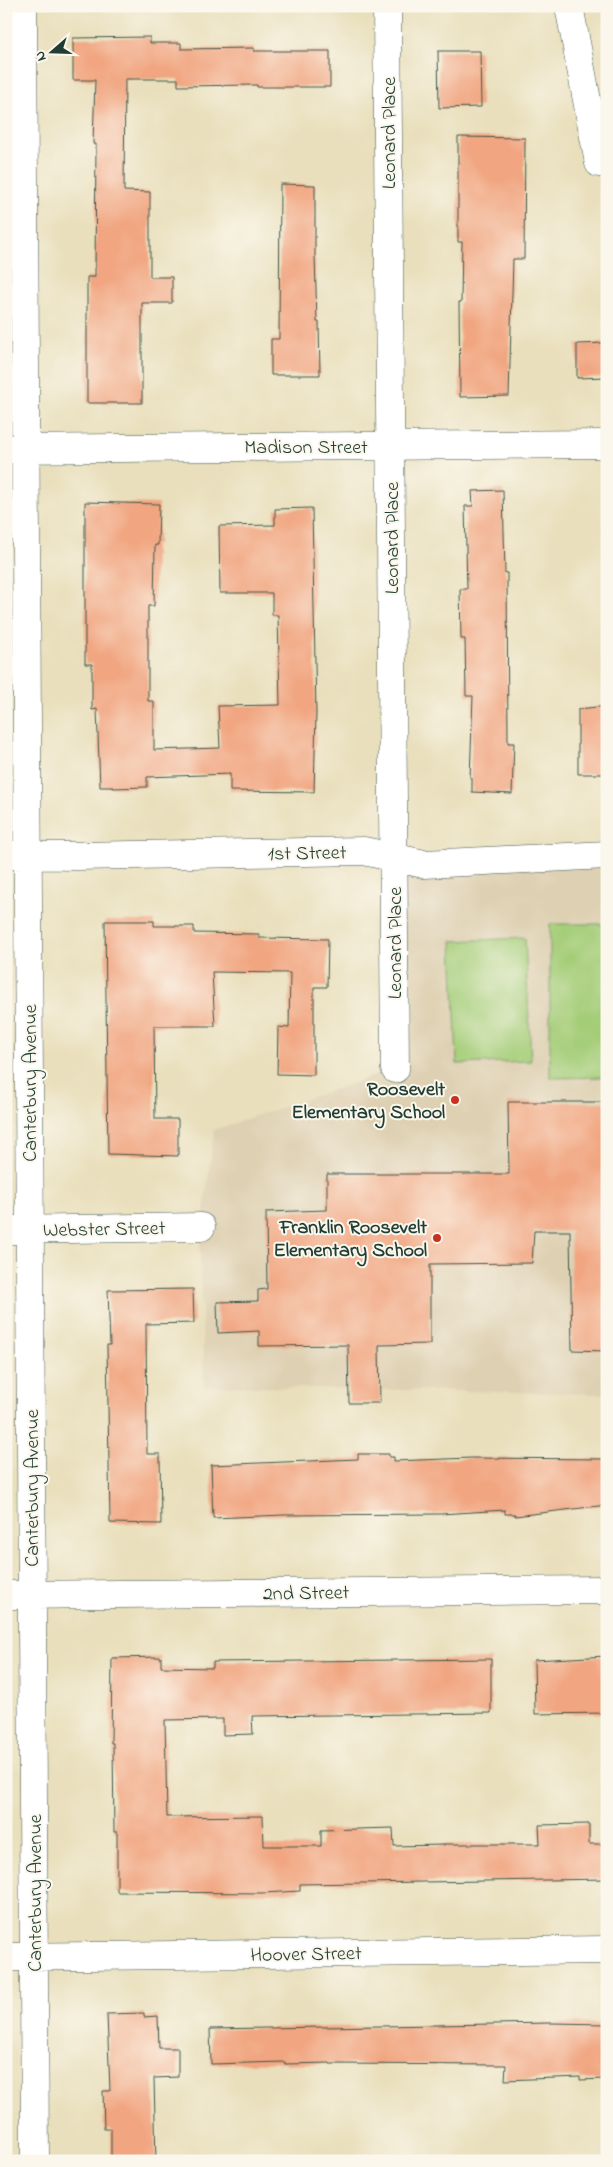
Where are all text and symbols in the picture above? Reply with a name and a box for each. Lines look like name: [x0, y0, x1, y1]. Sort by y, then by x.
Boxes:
north arrow: [28, 28, 78, 78]
text: N: [30, 48, 53, 64]
street label: Leonard Place: [376, 77, 405, 189]
street label: Madison Street: [244, 434, 368, 463]
street label: Leonard Place: [379, 482, 408, 594]
street label: 1st Street: [267, 839, 347, 870]
street label: Leonard Place: [382, 887, 411, 999]
street label: Canterbury Avenue: [17, 1004, 46, 1162]
place label: Roosevelt Elementary School: [292, 1076, 445, 1129]
marker: Roosevelt Elementary School: [449, 1094, 461, 1106]
place label: Franklin Roosevelt Elementary School: [274, 1214, 427, 1267]
street label: Webster Street: [43, 1215, 166, 1246]
marker: Franklin Roosevelt Elementary School: [431, 1232, 443, 1244]
street label: Canterbury Avenue: [19, 1409, 48, 1567]
street label: 2nd Street: [263, 1579, 350, 1610]
street label: Canterbury Avenue: [22, 1814, 51, 1972]
street label: Hoover Street: [250, 1940, 362, 1971]

